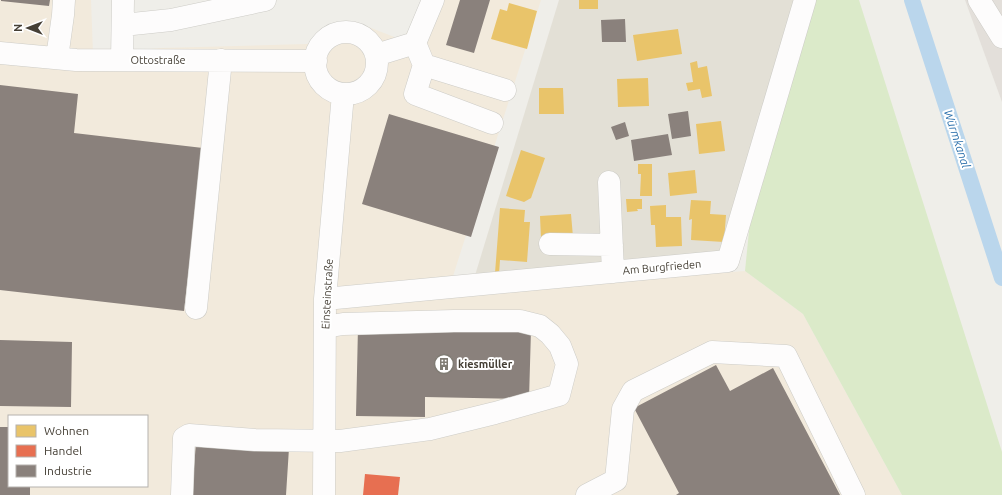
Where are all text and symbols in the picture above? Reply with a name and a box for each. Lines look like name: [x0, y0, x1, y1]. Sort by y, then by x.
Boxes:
north arrow: [8, 8, 48, 48]
text: N: [12, 24, 24, 32]
street label: Ottostraße: [130, 54, 186, 66]
water label: Würmkanal: [942, 108, 973, 170]
street label: Einsteinstraße: [319, 258, 335, 330]
street label: Am Burgfrieden: [622, 258, 702, 276]
building icon: kiesmüller: [433, 353, 455, 375]
place label: kiesmüller: [458, 358, 513, 370]
legend: [8, 415, 148, 487]
text: Wohnen: [44, 424, 89, 437]
text: Handel: [44, 444, 82, 457]
text: Industrie: [44, 464, 92, 477]

